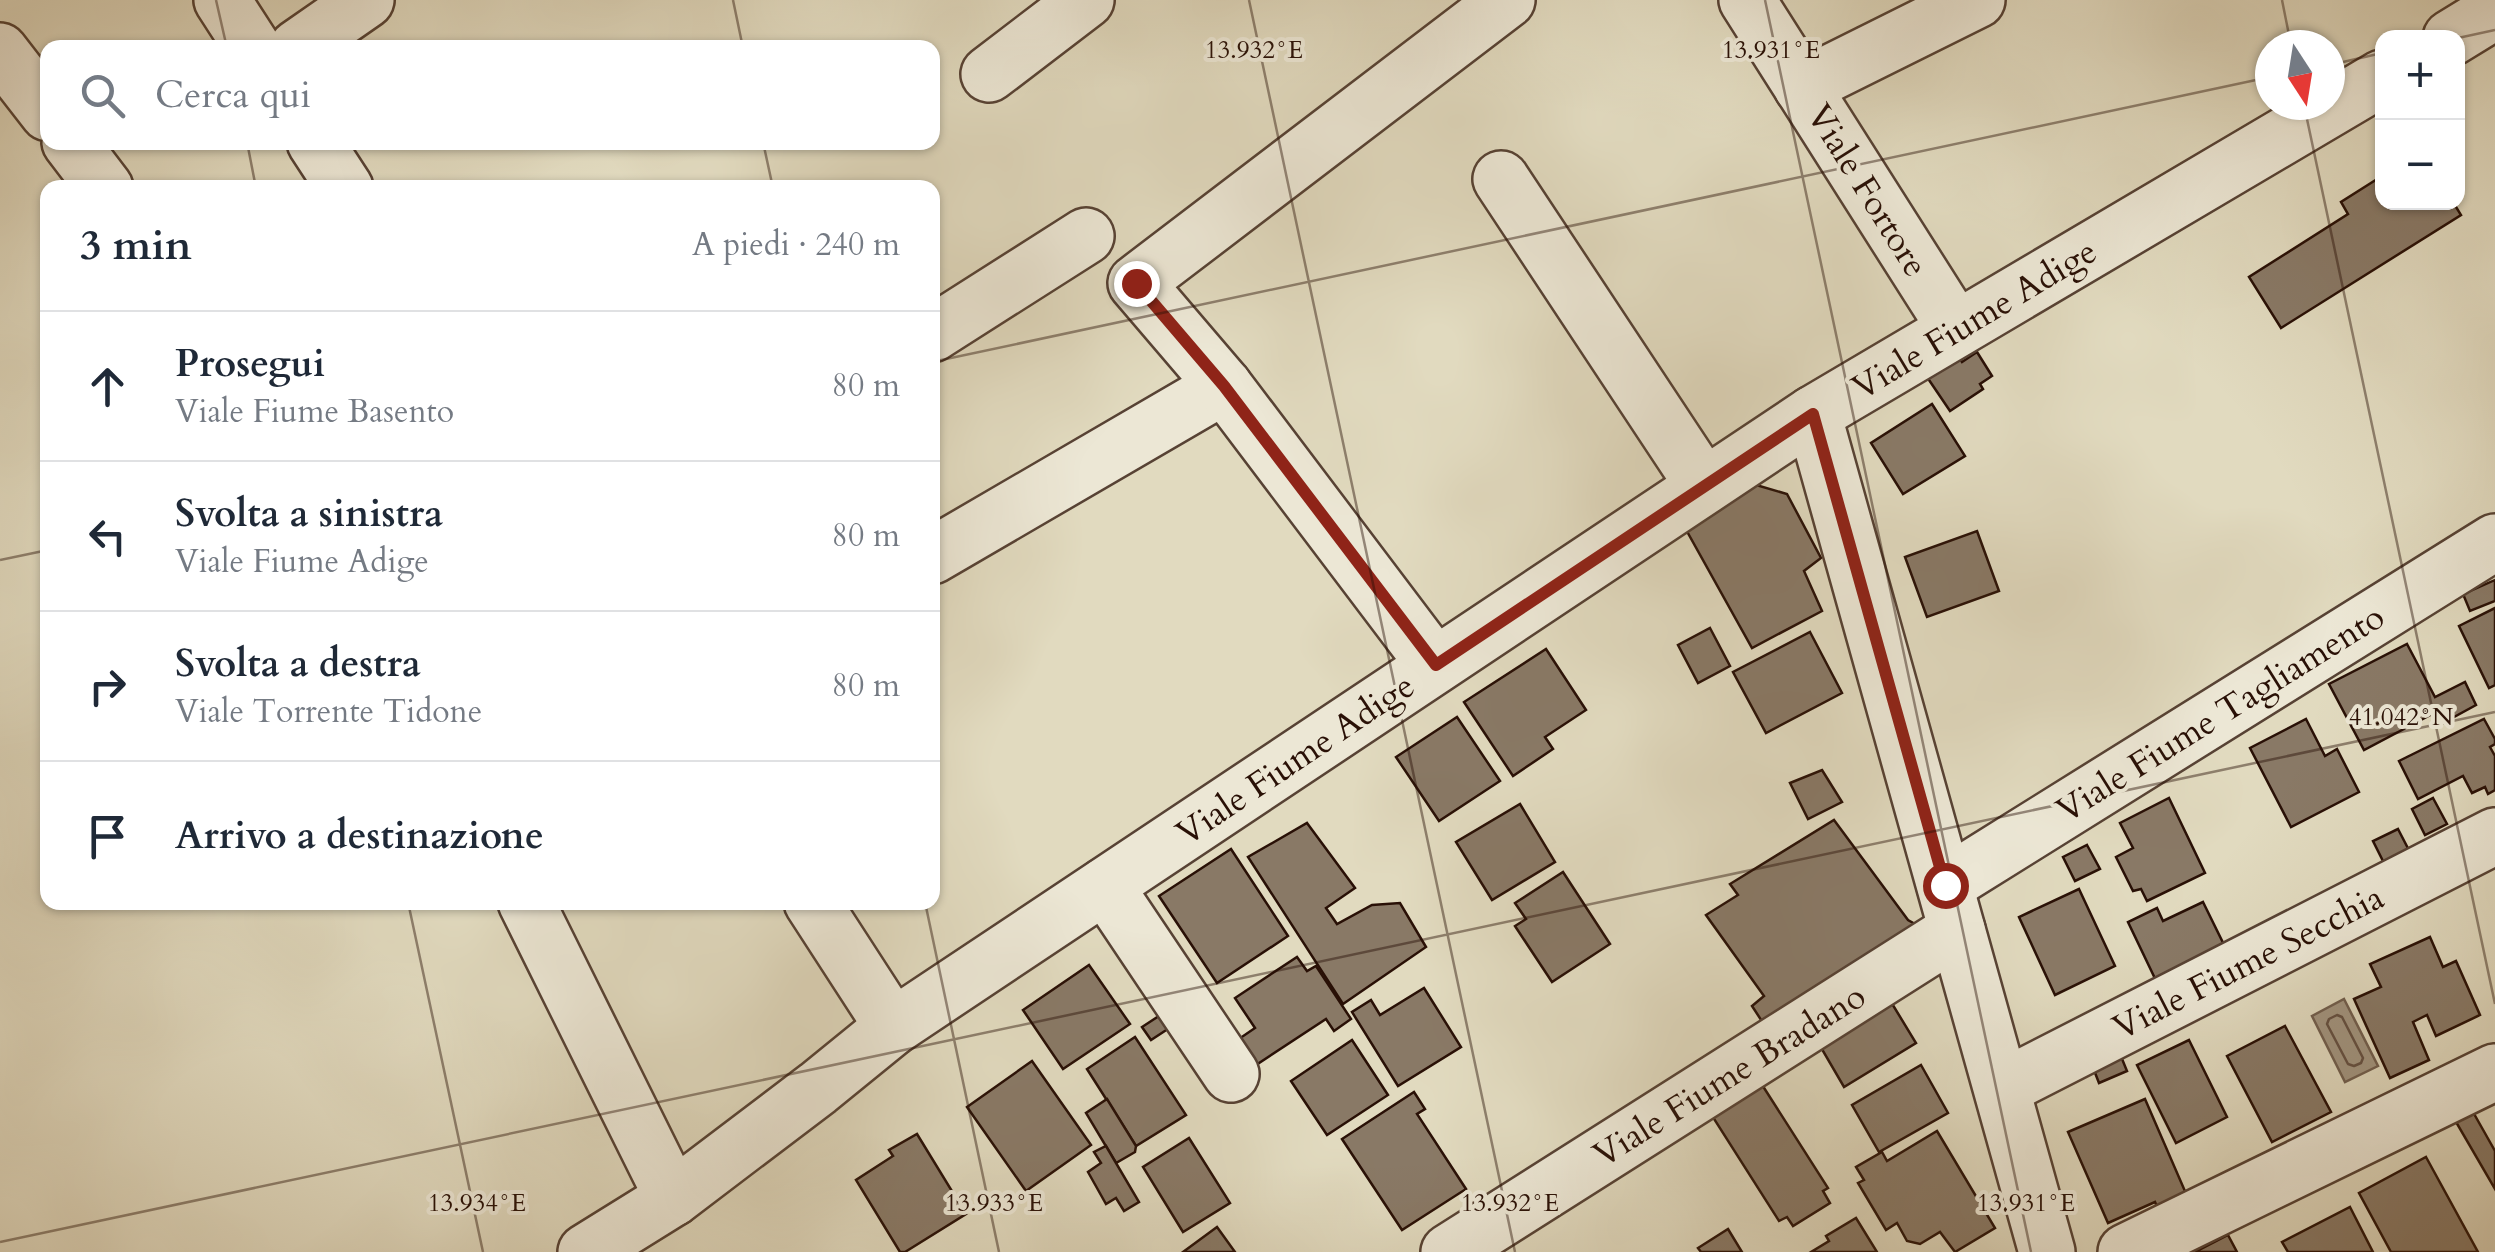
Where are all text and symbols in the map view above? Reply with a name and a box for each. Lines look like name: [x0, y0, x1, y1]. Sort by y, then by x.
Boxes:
north arrow: [2255, 30, 2345, 120]
map controls: [2375, 30, 2465, 210]
button: +: [2375, 30, 2465, 120]
text: 13.932°E: [1205, 33, 1303, 67]
text: 13.931°E: [1722, 33, 1820, 67]
search box: [40, 40, 940, 150]
icon: search: [75, 68, 130, 123]
text: Cerca qui: [155, 69, 311, 121]
street label: Viale Fortore: [1795, 95, 1939, 286]
button: −: [2375, 120, 2465, 210]
text: 3 min: [80, 217, 192, 274]
text: A piedi · 240 m: [692, 223, 900, 267]
street label: Viale Fiume Adige: [1843, 228, 2106, 412]
route end: [1114, 261, 1160, 307]
text: Prosegui: [175, 338, 325, 390]
icon: ahead: [80, 359, 135, 414]
text: 80 m: [832, 364, 900, 408]
text: Viale Fiume Basento: [175, 390, 454, 434]
text: Svolta a sinistra: [175, 488, 443, 540]
icon: left: [80, 509, 135, 564]
text: 80 m: [832, 514, 900, 558]
text: Viale Fiume Adige: [175, 540, 429, 584]
street label: Viale Fiume Tagliamento: [2047, 593, 2394, 834]
text: Svolta a destra: [175, 638, 421, 690]
icon: right: [80, 659, 135, 714]
street label: Viale Fiume Adige: [1167, 662, 1424, 857]
text: 80 m: [832, 664, 900, 708]
text: Viale Torrente Tidone: [175, 690, 482, 734]
text: 41.042°N: [2349, 700, 2453, 734]
icon: arrive: [80, 809, 135, 864]
text: Arrivo a destinazione: [175, 810, 544, 862]
route start: [1923, 863, 1969, 909]
street label: Viale Fiume Secchia: [2105, 874, 2392, 1052]
street label: Viale Fiume Bradano: [1584, 973, 1875, 1179]
text: 13.934°E: [428, 1186, 526, 1220]
text: 13.933°E: [945, 1186, 1043, 1220]
text: 13.932°E: [1461, 1186, 1559, 1220]
text: 13.931°E: [1977, 1186, 2075, 1220]

